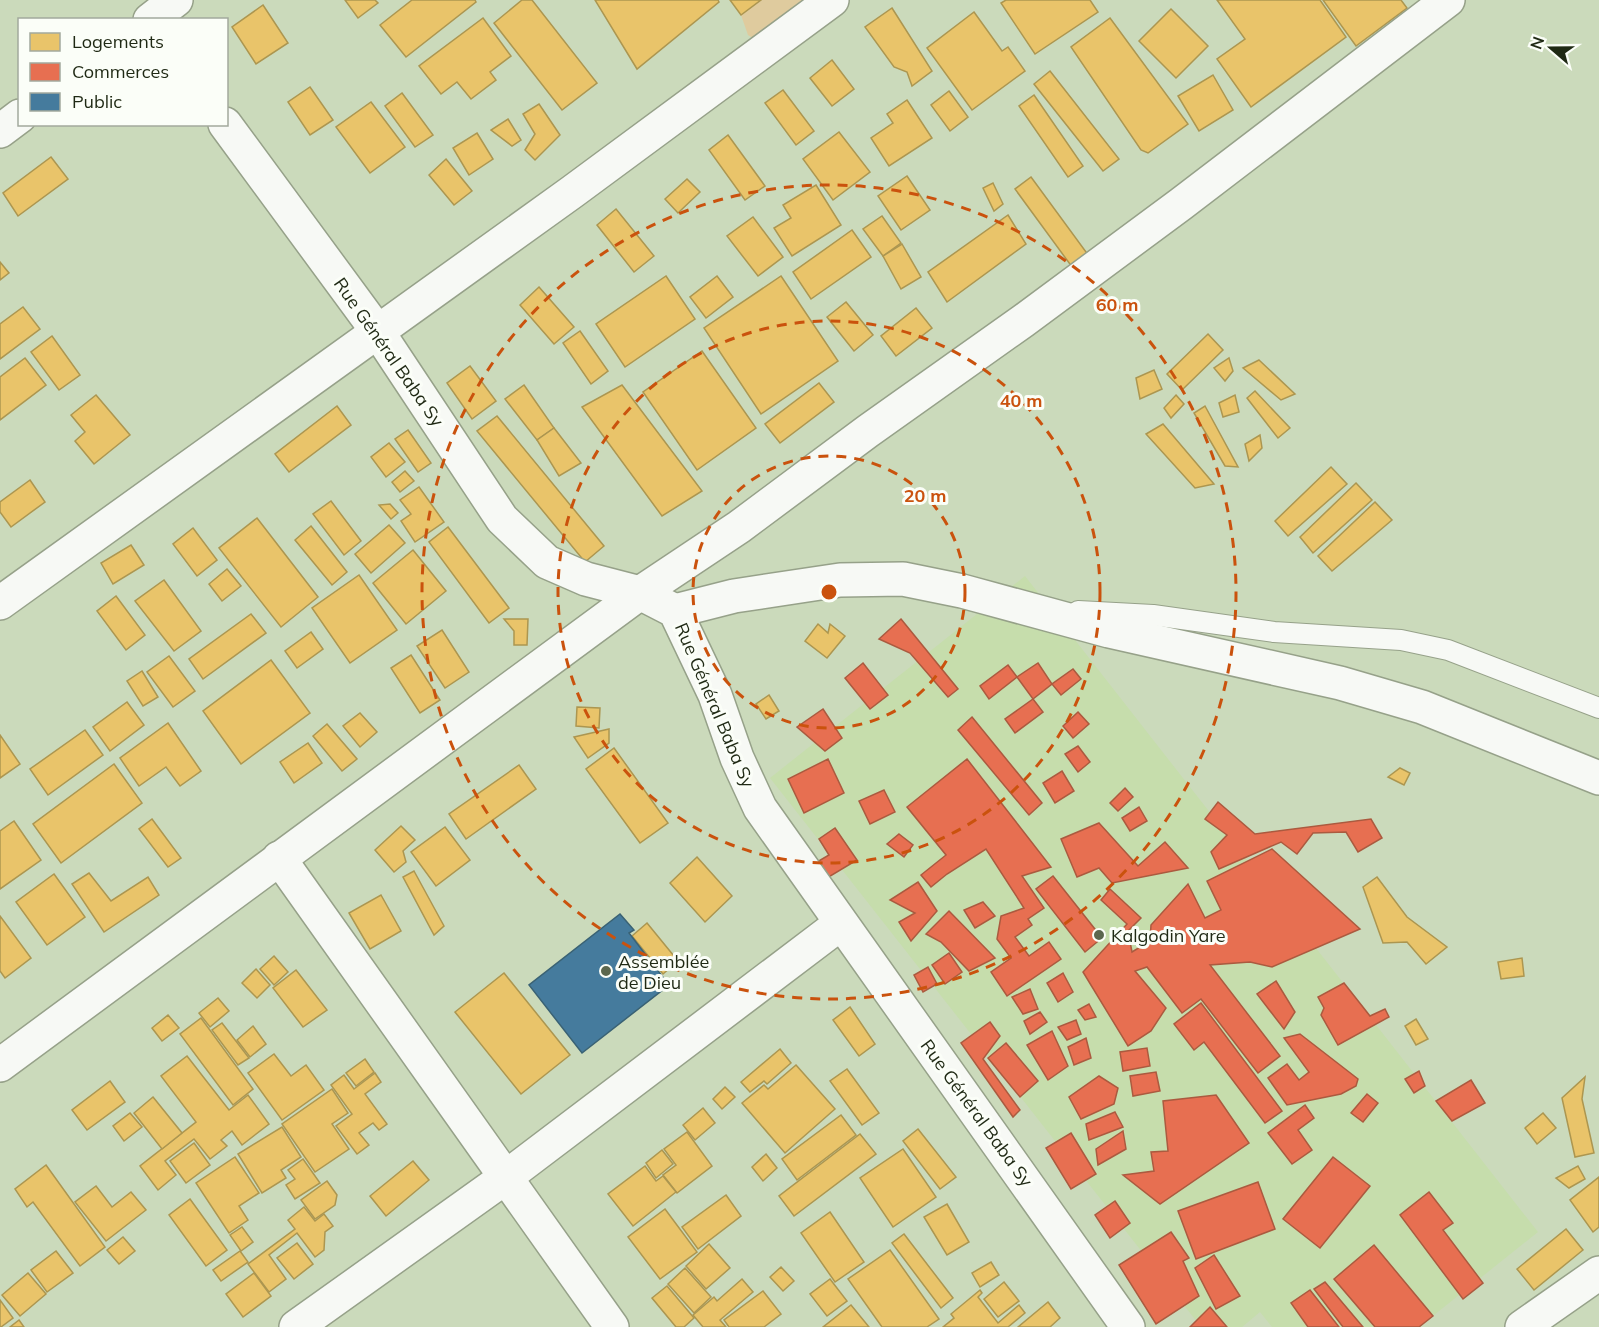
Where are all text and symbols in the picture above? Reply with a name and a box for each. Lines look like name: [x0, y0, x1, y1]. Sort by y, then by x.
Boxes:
legend: [18, 18, 228, 126]
north arrow: [1521, 18, 1581, 78]
text: Logements: [72, 30, 164, 53]
text: N: [1525, 34, 1548, 52]
text: Commerces: [72, 60, 169, 83]
text: Public: [72, 90, 122, 113]
street label: Rue Général Baba Sy: [329, 273, 449, 431]
text: 60 m: [1096, 293, 1138, 316]
text: 40 m: [1000, 389, 1042, 412]
text: 20 m: [904, 484, 946, 507]
centre of rings: [819, 582, 839, 602]
street label: Rue Général Baba Sy: [670, 619, 760, 791]
place label: Kalgodin Yare: [1111, 924, 1226, 947]
marker: Kalgodin Yare: [1092, 928, 1106, 942]
place label: Assemblée de Dieu: [618, 950, 709, 994]
marker: Assemblée de Dieu: [599, 964, 613, 978]
street label: Rue Général Baba Sy: [916, 1035, 1039, 1192]

